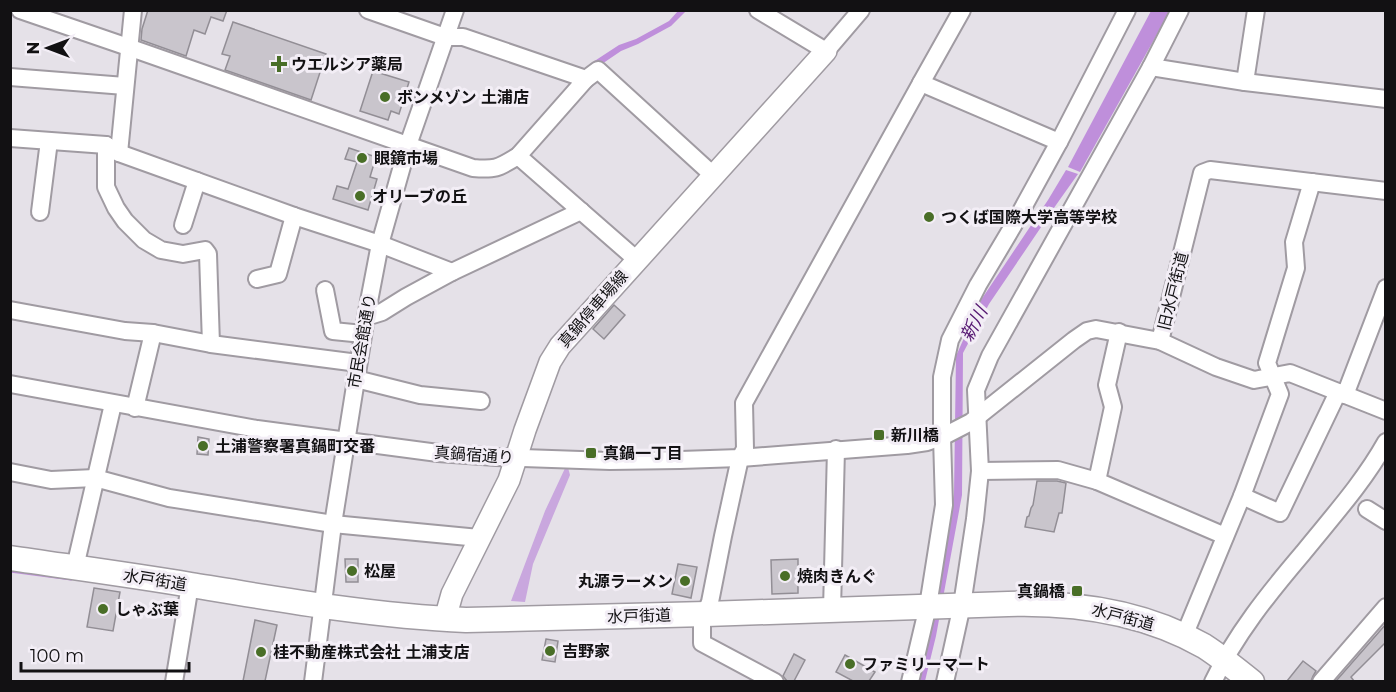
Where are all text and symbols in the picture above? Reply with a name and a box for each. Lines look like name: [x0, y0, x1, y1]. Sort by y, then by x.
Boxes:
north arrow: [18, 18, 78, 78]
text: N: [24, 42, 43, 54]
place label: ウエルシア薬局: [291, 55, 403, 74]
marker: ウエルシア薬局: [272, 57, 286, 71]
place label: ボンメゾン 土浦店: [397, 88, 529, 107]
marker: ボンメゾン 土浦店: [378, 90, 392, 104]
place label: 眼鏡市場: [374, 149, 438, 168]
marker: 眼鏡市場: [355, 151, 369, 165]
place label: オリーブの丘: [372, 187, 467, 206]
marker: オリーブの丘: [353, 189, 367, 203]
place label: つくば国際大学高等学校: [941, 208, 1117, 227]
marker: つくば国際大学高等学校: [922, 210, 936, 224]
street label: 旧水戸街道: [1154, 250, 1192, 332]
street label: 真鍋停車場線: [554, 267, 632, 351]
street label: 市民会館通り: [344, 292, 380, 390]
water label: 新川: [956, 301, 993, 345]
place label: 新川橋: [891, 426, 939, 445]
marker: 新川橋: [872, 428, 886, 442]
place label: 土浦警察署真鍋町交番: [215, 437, 375, 456]
marker: 土浦警察署真鍋町交番: [196, 439, 210, 453]
street label: 真鍋宿通り: [433, 443, 515, 467]
place label: 真鍋一丁目: [603, 444, 683, 463]
marker: 真鍋一丁目: [584, 446, 598, 460]
place label: 松屋: [364, 562, 396, 581]
marker: 松屋: [345, 564, 359, 578]
street label: 水戸街道: [122, 566, 188, 594]
place label: 焼肉きんぐ: [797, 567, 877, 586]
marker: 焼肉きんぐ: [778, 569, 792, 583]
place label: 丸源ラーメン: [578, 572, 673, 591]
marker: 丸源ラーメン: [678, 574, 692, 588]
place label: 真鍋橋: [1017, 582, 1065, 601]
marker: 真鍋橋: [1070, 584, 1084, 598]
place label: しゃぶ葉: [115, 600, 179, 619]
street label: 水戸街道: [1090, 600, 1156, 634]
marker: しゃぶ葉: [96, 602, 110, 616]
street label: 水戸街道: [607, 605, 671, 627]
scale bar: [21, 635, 189, 673]
place label: 吉野家: [562, 642, 610, 661]
place label: 桂不動産株式会社 土浦支店: [273, 643, 470, 662]
marker: 吉野家: [543, 644, 557, 658]
text: 100 m: [30, 645, 84, 667]
marker: 桂不動産株式会社 土浦支店: [254, 645, 268, 659]
place label: ファミリーマート: [862, 655, 990, 674]
marker: ファミリーマート: [843, 657, 857, 671]

